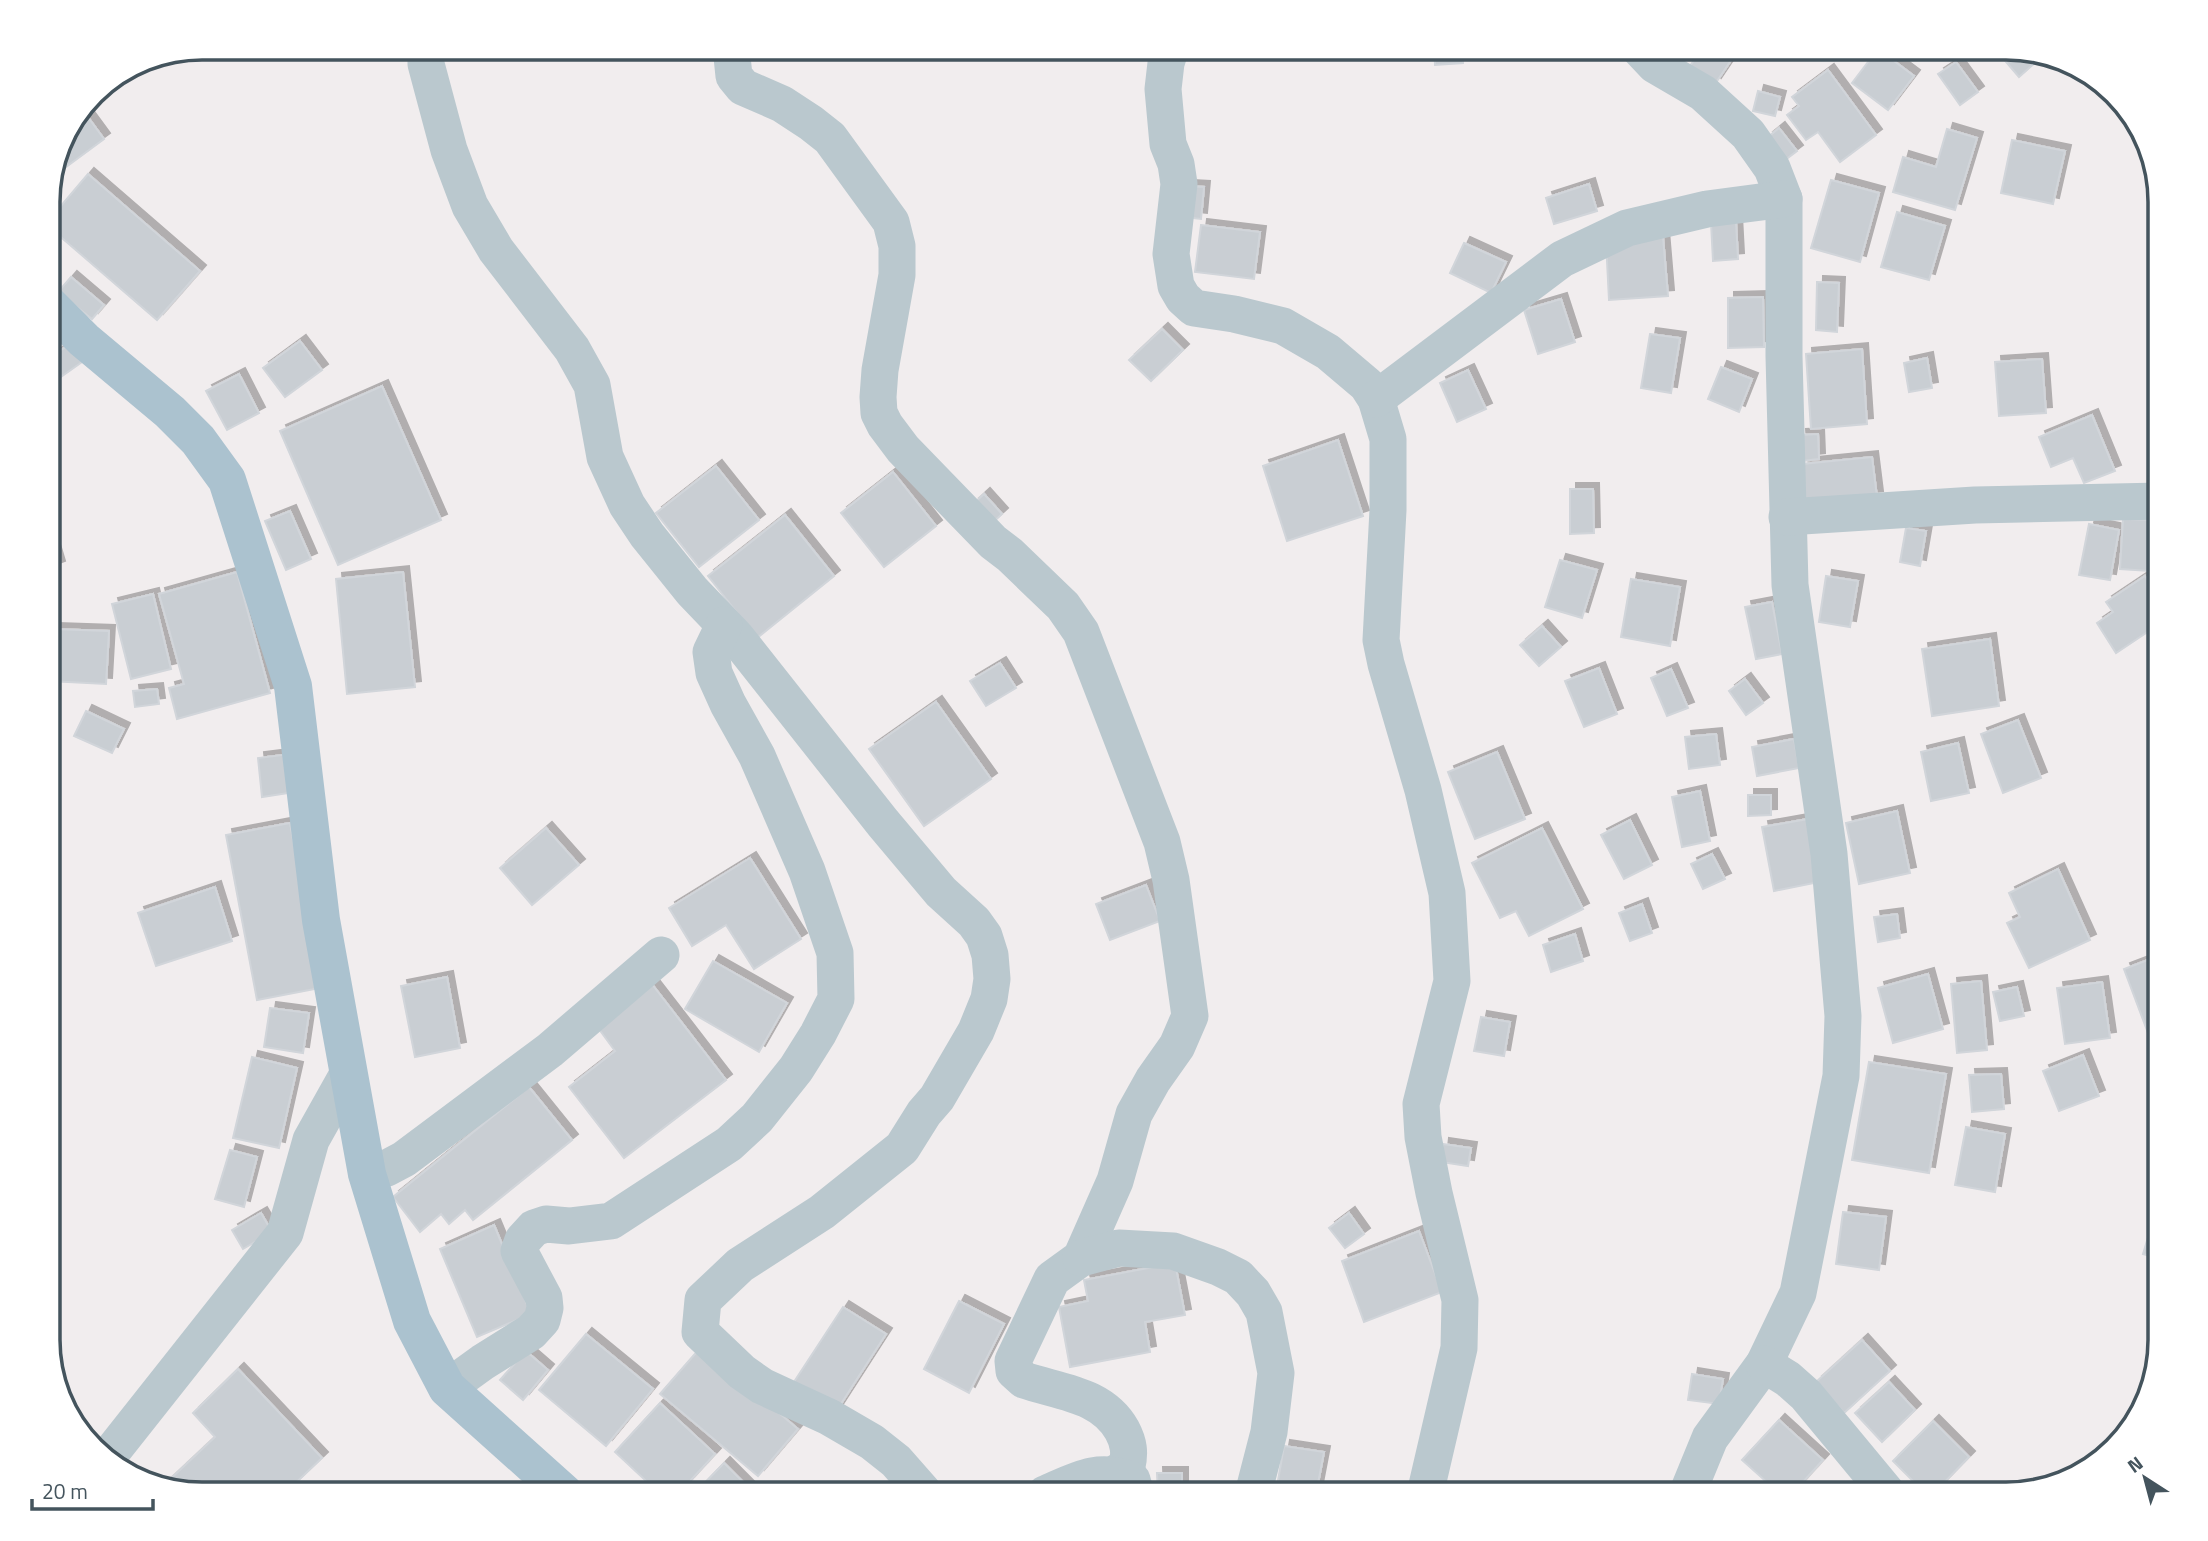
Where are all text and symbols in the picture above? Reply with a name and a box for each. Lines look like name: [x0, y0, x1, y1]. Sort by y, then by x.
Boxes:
north arrow: [2110, 1443, 2180, 1513]
text: N: [2121, 1448, 2149, 1479]
scale bar: [32, 1468, 152, 1512]
text: 20 m: [42, 1475, 88, 1507]

